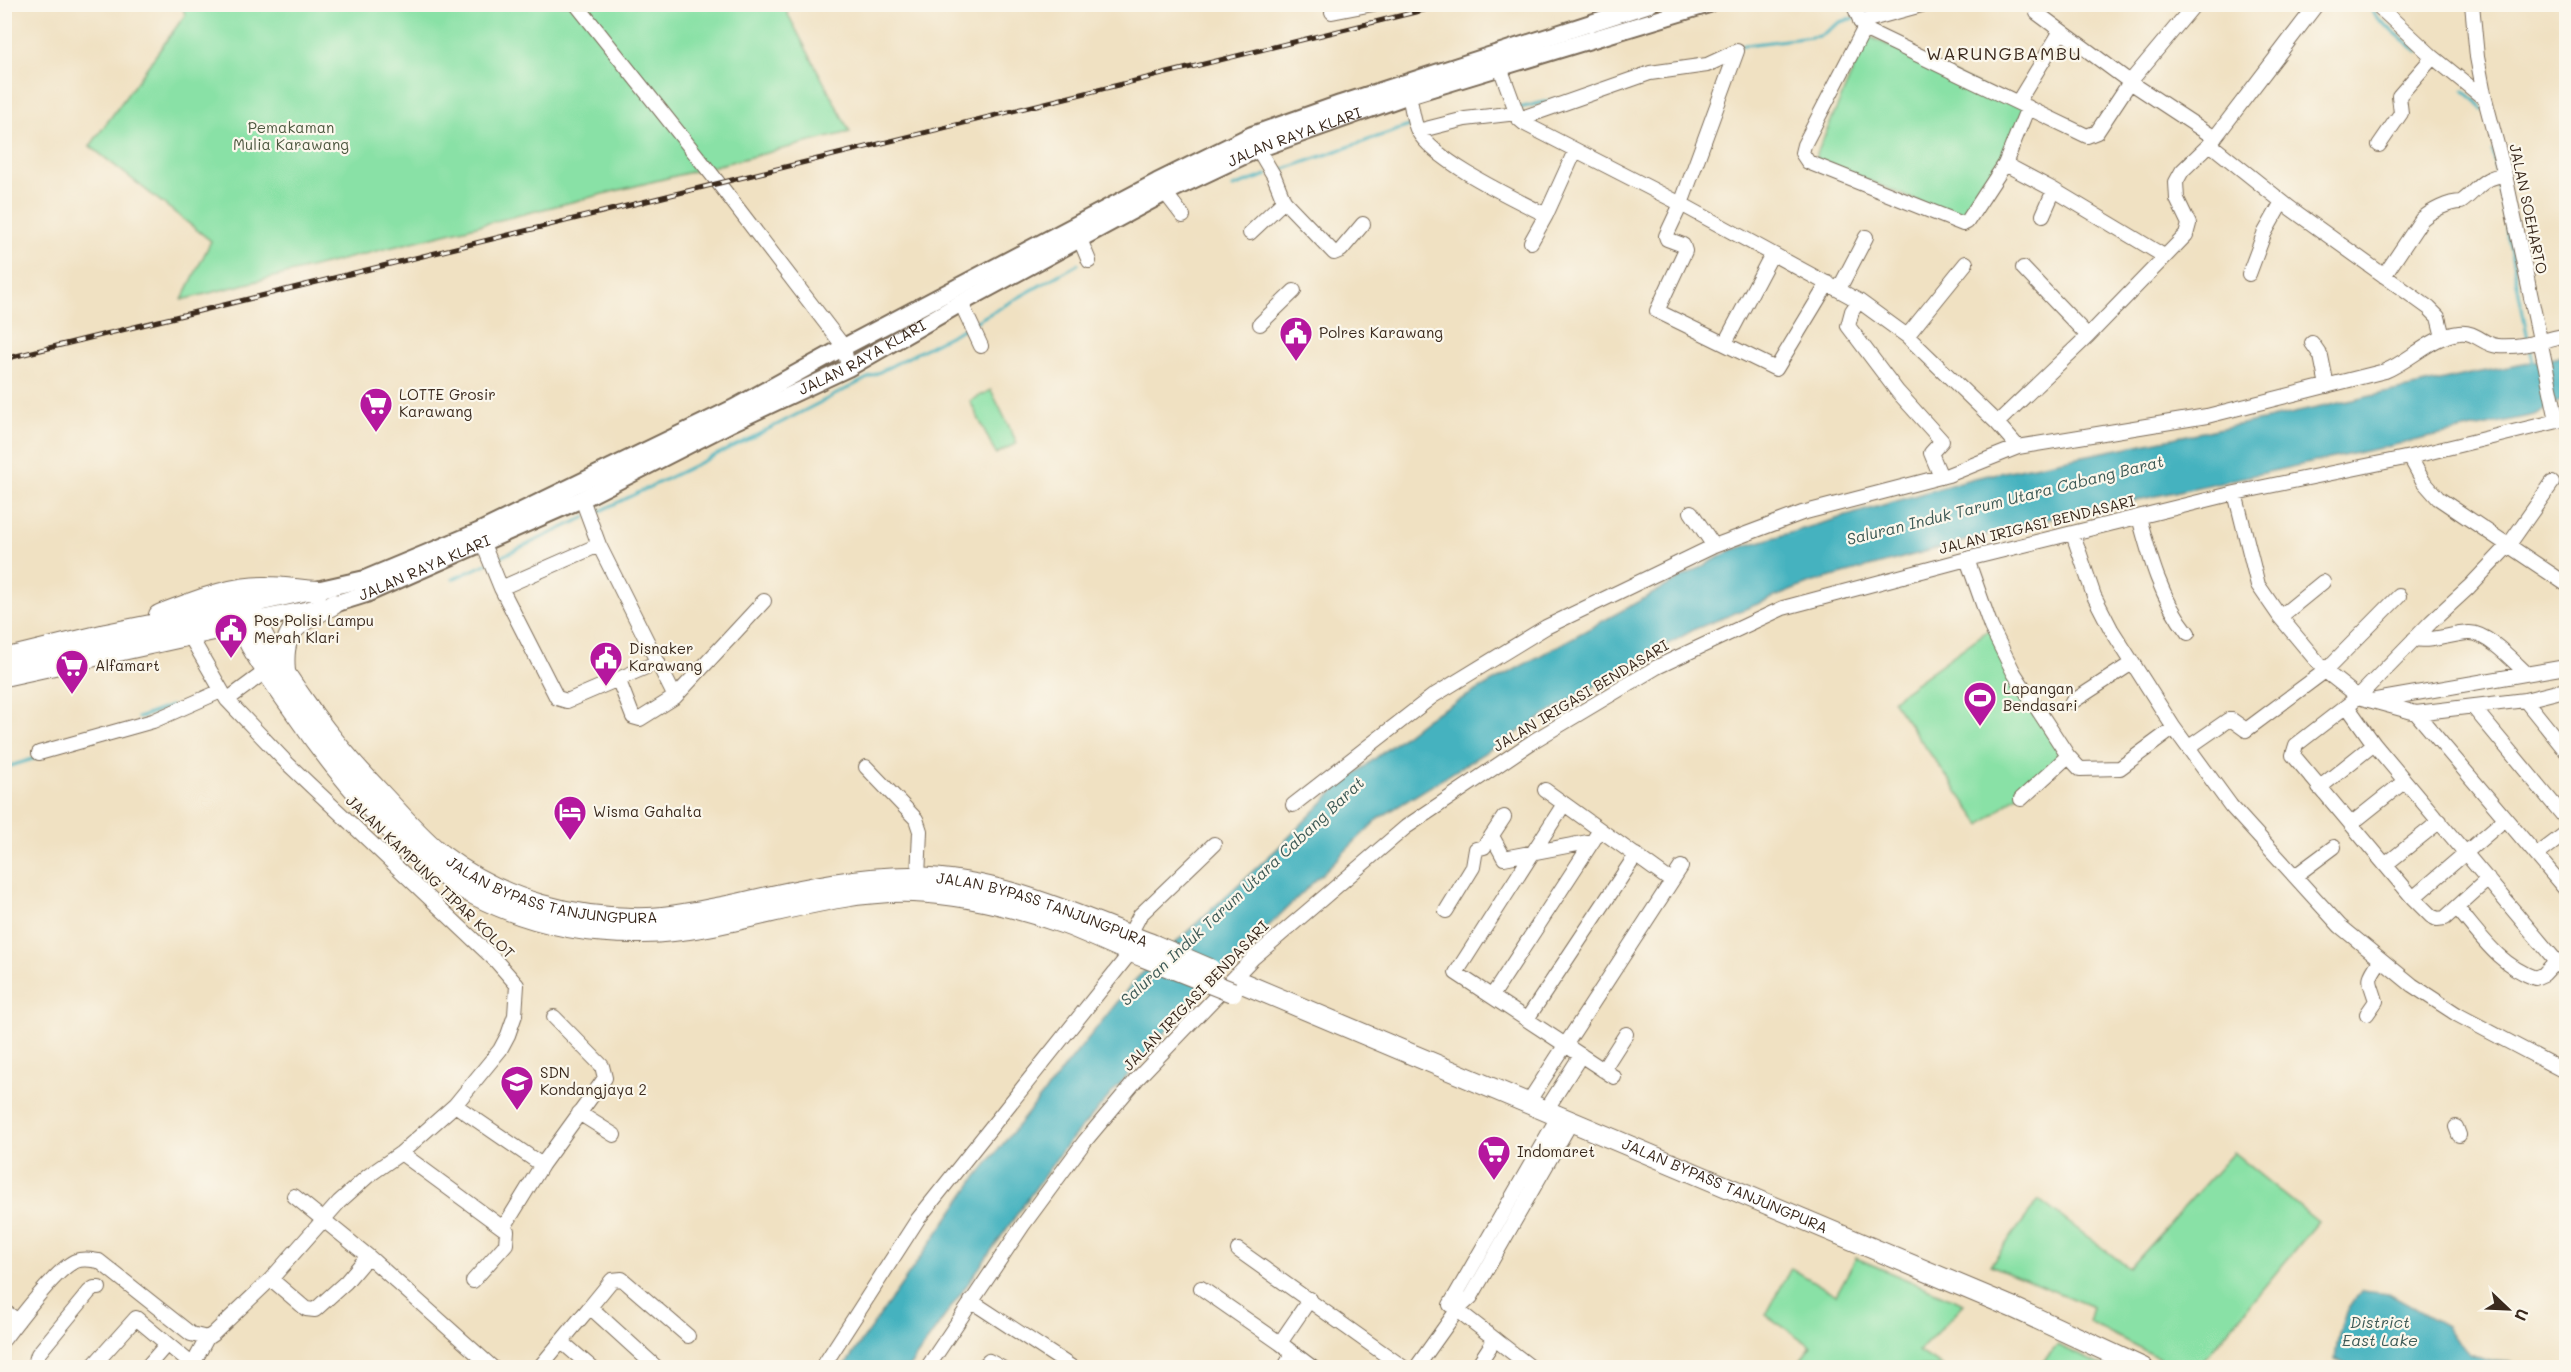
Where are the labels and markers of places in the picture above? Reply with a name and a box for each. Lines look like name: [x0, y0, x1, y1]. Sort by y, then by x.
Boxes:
public building icon: Polres Karawang: [1278, 315, 1314, 362]
place label: Polres Karawang: [1319, 322, 1443, 342]
place label: LOTTE Grosir Karawang: [399, 384, 496, 421]
supermarket icon: LOTTE Grosir Karawang: [358, 386, 394, 433]
place label: Pos Polisi Lampu Merah Klari: [254, 610, 374, 647]
public building icon: Pos Polisi Lampu Merah Klari: [213, 612, 249, 659]
place label: Disnaker Karawang: [629, 638, 703, 675]
public building icon: Disnaker Karawang: [588, 640, 624, 687]
supermarket icon: Alfamart: [54, 648, 90, 695]
place label: Alfamart: [95, 655, 160, 675]
place label: Lapangan Bendasari: [2003, 678, 2078, 715]
sports icon: Lapangan Bendasari: [1962, 680, 1998, 727]
hotel icon: Wisma Gahalta: [552, 794, 588, 841]
place label: Wisma Gahalta: [593, 801, 702, 821]
place label: SDN Kondangjaya 2: [540, 1062, 647, 1099]
school or university icon: SDN Kondangjaya 2: [499, 1064, 535, 1111]
supermarket icon: Indomaret: [1476, 1134, 1512, 1181]
place label: Indomaret: [1517, 1141, 1595, 1161]

